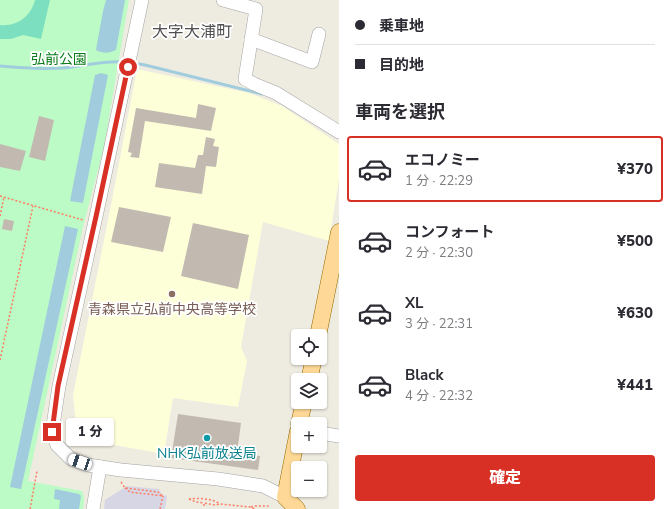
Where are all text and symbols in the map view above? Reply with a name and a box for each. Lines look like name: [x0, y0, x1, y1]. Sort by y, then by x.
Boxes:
text: 乗車地: [379, 16, 424, 36]
district label: 大字大浦町: [152, 21, 232, 43]
park label: 弘前公園: [31, 50, 87, 69]
text: 目的地: [379, 55, 424, 75]
route start: [119, 58, 137, 76]
text: 車両を選択: [355, 100, 445, 124]
text: エコノミー: [405, 150, 480, 170]
icon: car: [357, 151, 393, 187]
text: ¥370: [617, 159, 653, 179]
text: 1 分 · 22:29: [405, 172, 473, 190]
text: コンフォート: [405, 222, 495, 242]
icon: car: [357, 223, 393, 259]
text: ¥500: [617, 231, 653, 251]
text: 2 分 · 22:30: [405, 244, 473, 262]
marker: 青森県立弘前中央高等学校: [167, 289, 177, 299]
text: XL: [405, 293, 424, 313]
icon: car: [357, 295, 393, 331]
place label: 青森県立弘前中央高等学校: [88, 300, 256, 319]
text: ¥630: [617, 303, 653, 323]
text: 3 分 · 22:31: [405, 315, 473, 333]
map controls: [291, 329, 327, 497]
button: locate: [291, 329, 327, 365]
text: Black: [405, 365, 443, 385]
icon: car: [357, 367, 393, 403]
button: layers: [291, 373, 327, 409]
text: ¥441: [617, 375, 653, 395]
text: 4 分 · 22:32: [405, 387, 473, 405]
button: +: [291, 417, 327, 453]
callout: 1 分: [66, 418, 114, 446]
route end: [43, 423, 61, 441]
text: 1 分: [78, 423, 102, 441]
marker: NHK弘前放送局: [202, 433, 212, 443]
place label: NHK弘前放送局: [157, 444, 257, 463]
car: [67, 452, 93, 472]
button: 確定: [355, 455, 655, 501]
button: −: [291, 461, 327, 497]

